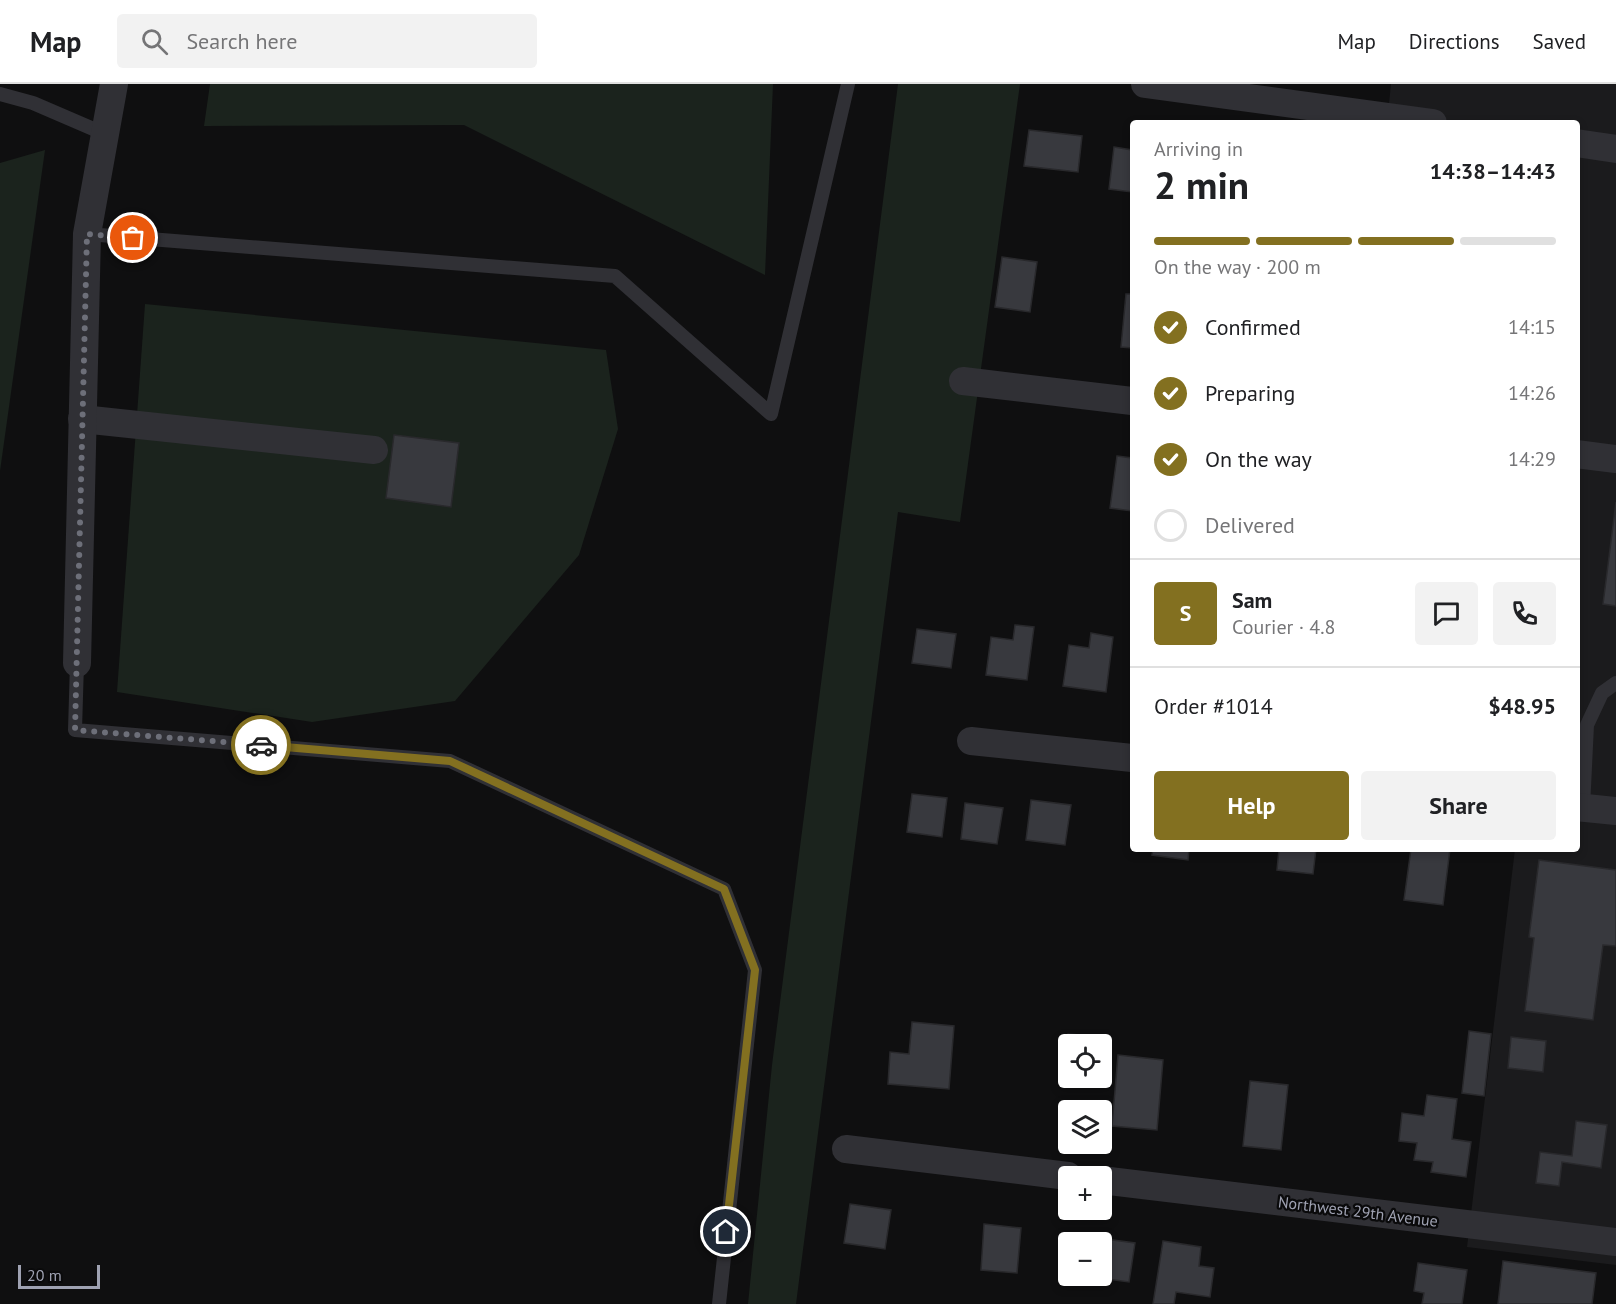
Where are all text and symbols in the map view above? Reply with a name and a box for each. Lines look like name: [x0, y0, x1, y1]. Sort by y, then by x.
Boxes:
search box: [117, 14, 537, 68]
text: Map: [30, 23, 81, 60]
icon: search: [138, 25, 171, 58]
text: Search here: [186, 27, 297, 55]
text: Map: [1337, 28, 1376, 55]
text: Directions: [1409, 28, 1500, 55]
text: Saved: [1533, 28, 1586, 55]
text: Arriving in: [1154, 136, 1243, 162]
text: 14:38–14:43: [1430, 157, 1556, 185]
text: 2 min: [1154, 159, 1249, 210]
pin: [107, 212, 158, 263]
icon: bag: [116, 221, 149, 254]
text: On the way · 200 m: [1154, 254, 1321, 280]
icon: check: [1154, 311, 1187, 344]
text: Confirmed: [1205, 313, 1301, 341]
text: 14:15: [1508, 314, 1556, 340]
icon: check: [1154, 377, 1187, 410]
text: Preparing: [1205, 379, 1295, 407]
text: 14:26: [1508, 380, 1556, 406]
icon: check: [1154, 443, 1187, 476]
text: On the way: [1205, 445, 1312, 473]
text: 14:29: [1508, 446, 1556, 472]
text: Delivered: [1205, 511, 1295, 539]
button: chat: [1415, 582, 1478, 645]
button: phone: [1493, 582, 1556, 645]
text: Sam: [1232, 586, 1272, 614]
text: S: [1180, 599, 1191, 627]
text: Courier · 4.8: [1232, 614, 1335, 640]
text: Order #1014: [1154, 692, 1273, 720]
text: $48.95: [1488, 692, 1556, 720]
courier: [231, 715, 291, 775]
icon: car: [245, 729, 278, 762]
button: Help: [1154, 771, 1349, 840]
button: Share: [1361, 771, 1556, 840]
map controls: [1058, 1034, 1112, 1286]
button: locate: [1058, 1034, 1112, 1088]
button: layers: [1058, 1100, 1112, 1154]
button: +: [1058, 1166, 1112, 1220]
street label: Northwest 29th Avenue: [1277, 1191, 1439, 1231]
pin: [700, 1206, 751, 1257]
icon: home: [709, 1215, 742, 1248]
button: −: [1058, 1232, 1112, 1286]
scale bar: [18, 1262, 100, 1290]
text: 20 m: [27, 1265, 62, 1285]

